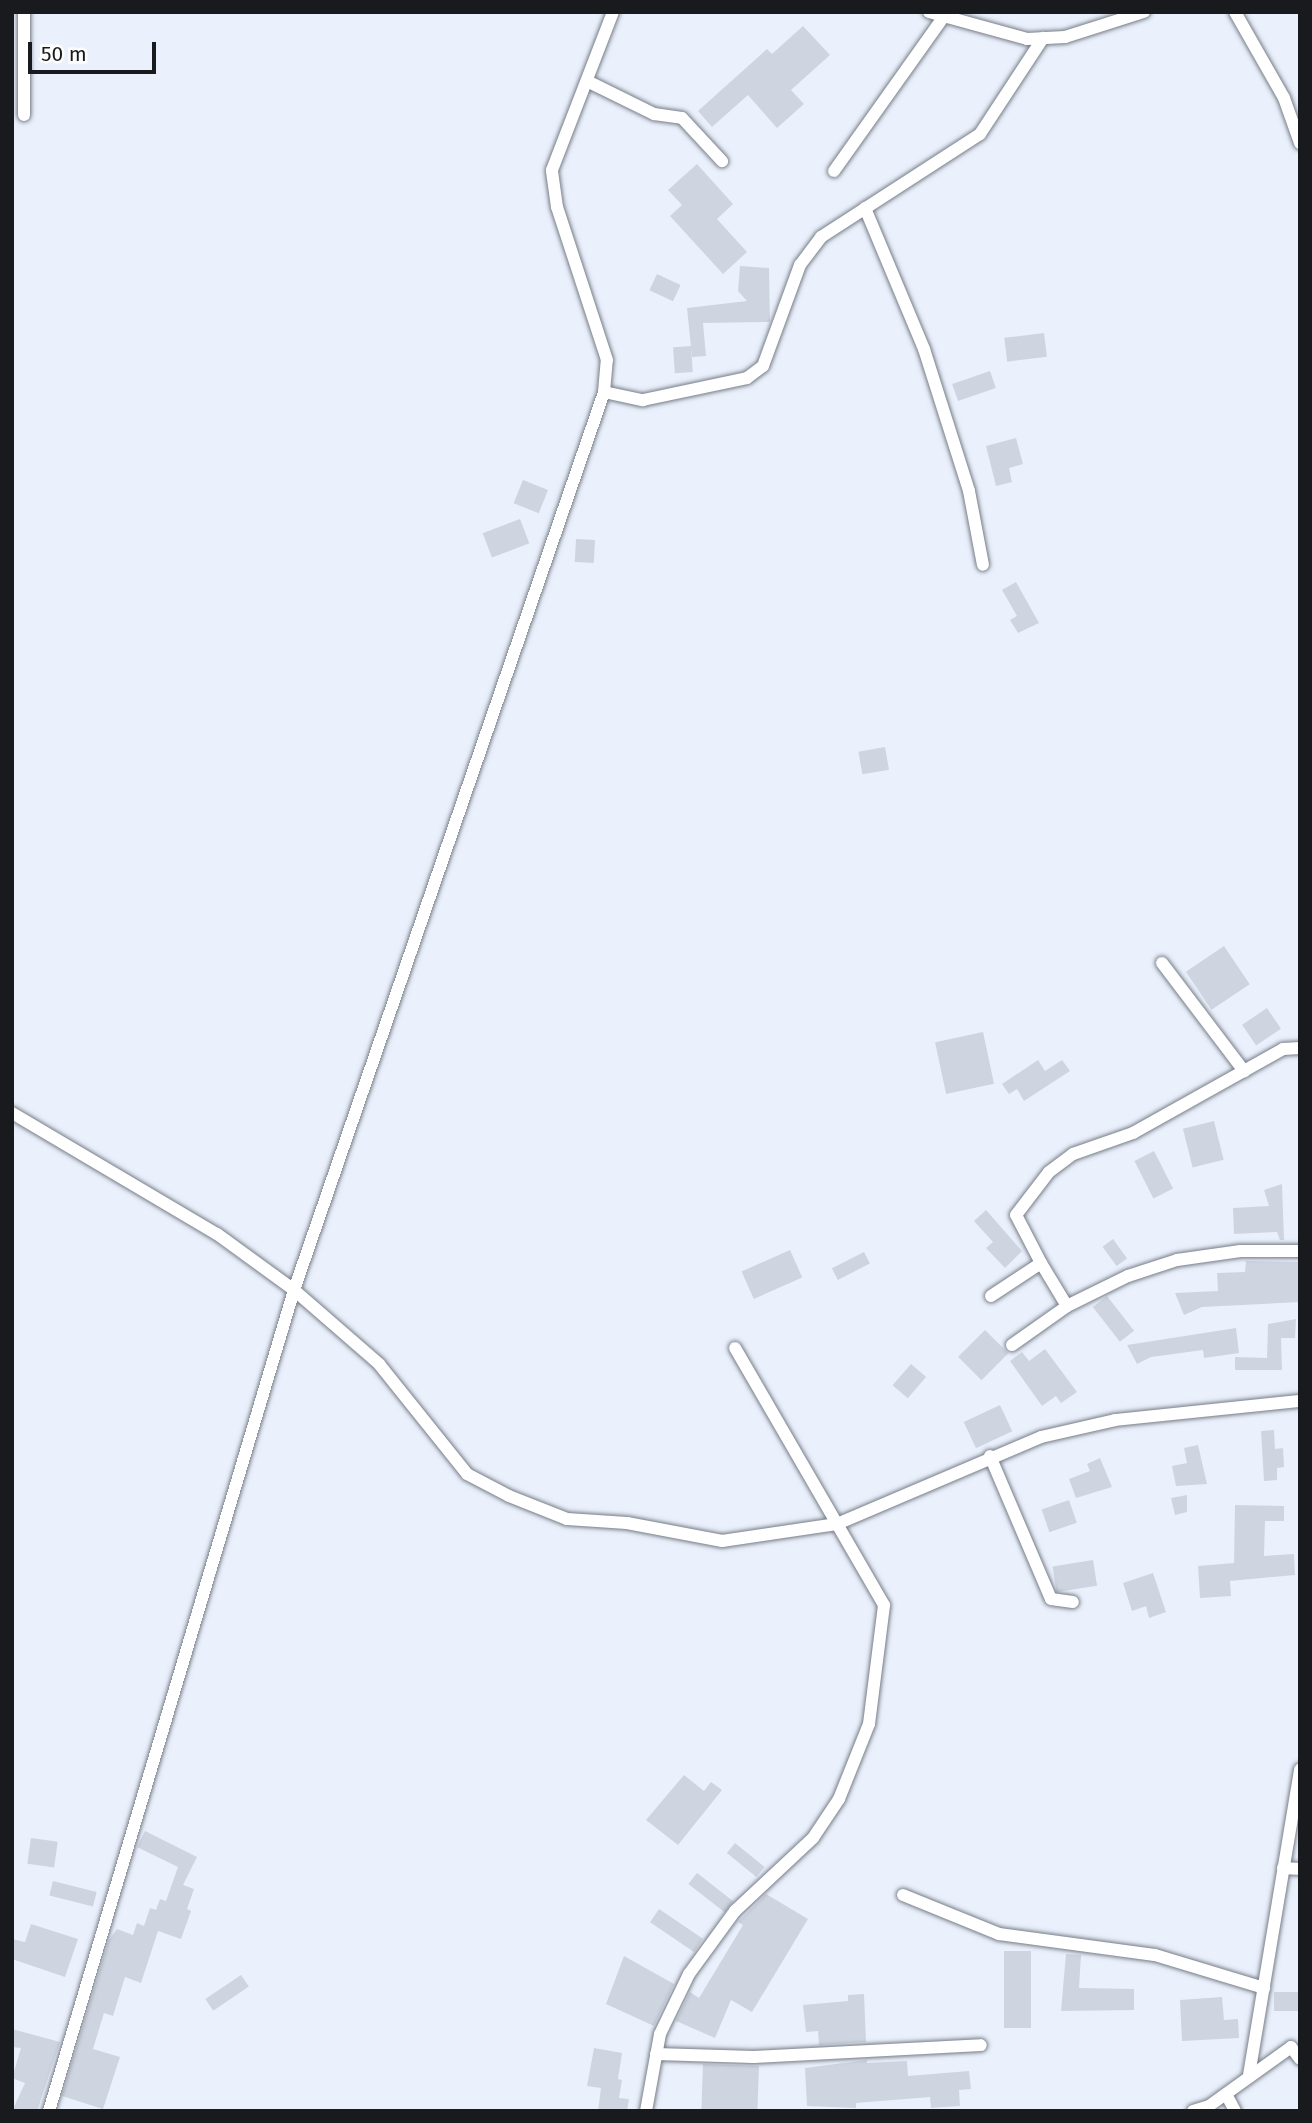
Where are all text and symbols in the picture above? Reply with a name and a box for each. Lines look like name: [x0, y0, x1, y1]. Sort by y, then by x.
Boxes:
scale bar: [32, 28, 159, 72]
text: 50 m: [41, 41, 87, 67]

